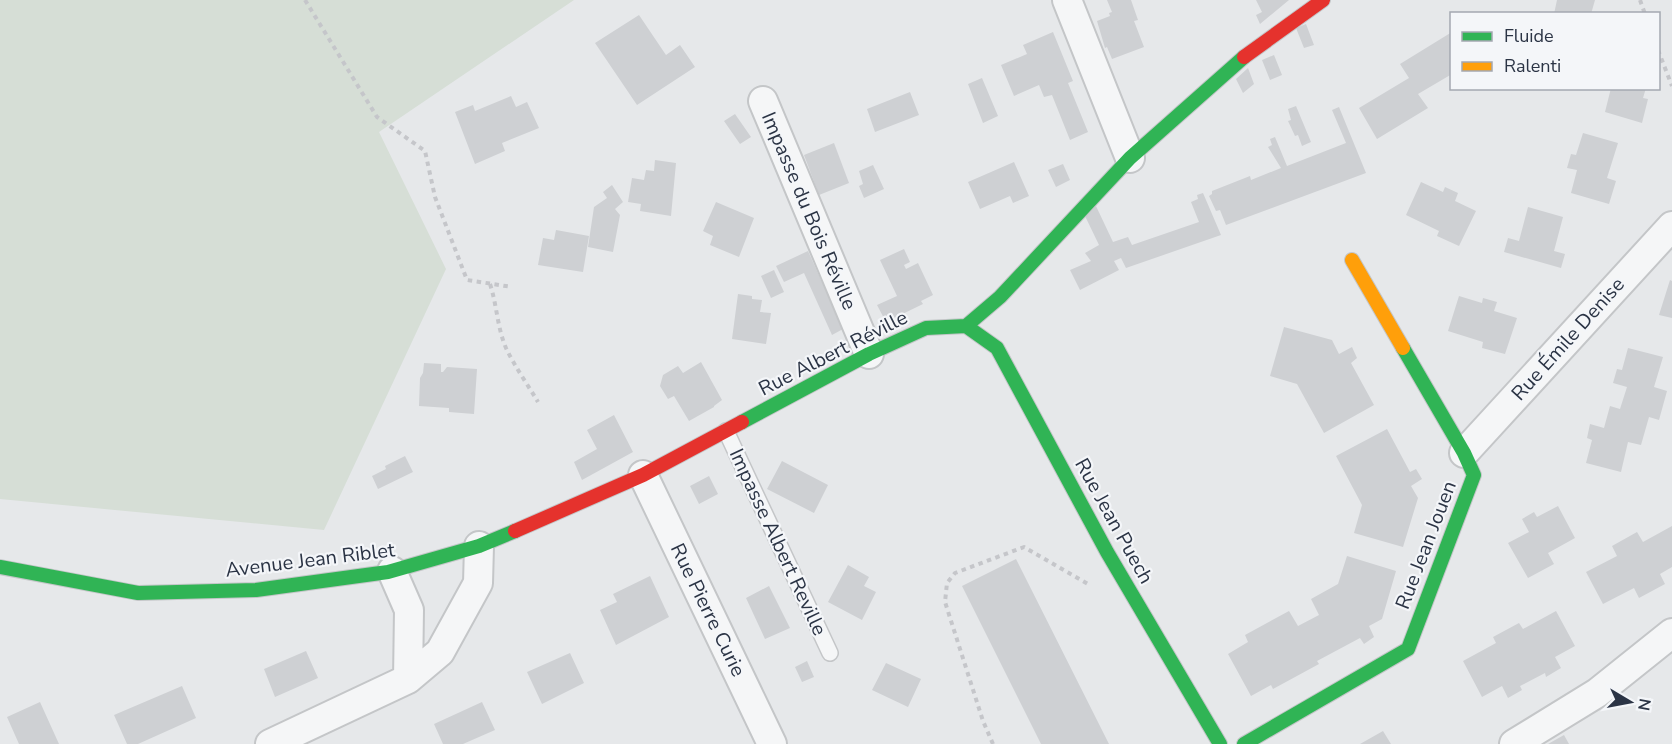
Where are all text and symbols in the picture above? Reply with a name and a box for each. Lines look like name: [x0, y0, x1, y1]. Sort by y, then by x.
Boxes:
legend: [1450, 12, 1660, 90]
text: Fluide: [1504, 24, 1554, 48]
text: Ralenti: [1504, 54, 1561, 78]
street label: Impasse du Bois Réville: [755, 108, 863, 314]
street label: Rue Émile Denise: [1505, 272, 1631, 406]
street label: Rue Albert Réville: [754, 304, 912, 402]
street label: Impasse Albert Reville: [723, 444, 833, 640]
street label: Rue Jean Puech: [1068, 453, 1160, 589]
street label: Rue Jean Jouen: [1389, 477, 1463, 613]
street label: Avenue Jean Riblet: [224, 536, 397, 584]
street label: Rue Pierre Curie: [664, 539, 752, 681]
north arrow: [1600, 672, 1660, 732]
text: N: [1632, 697, 1656, 712]

